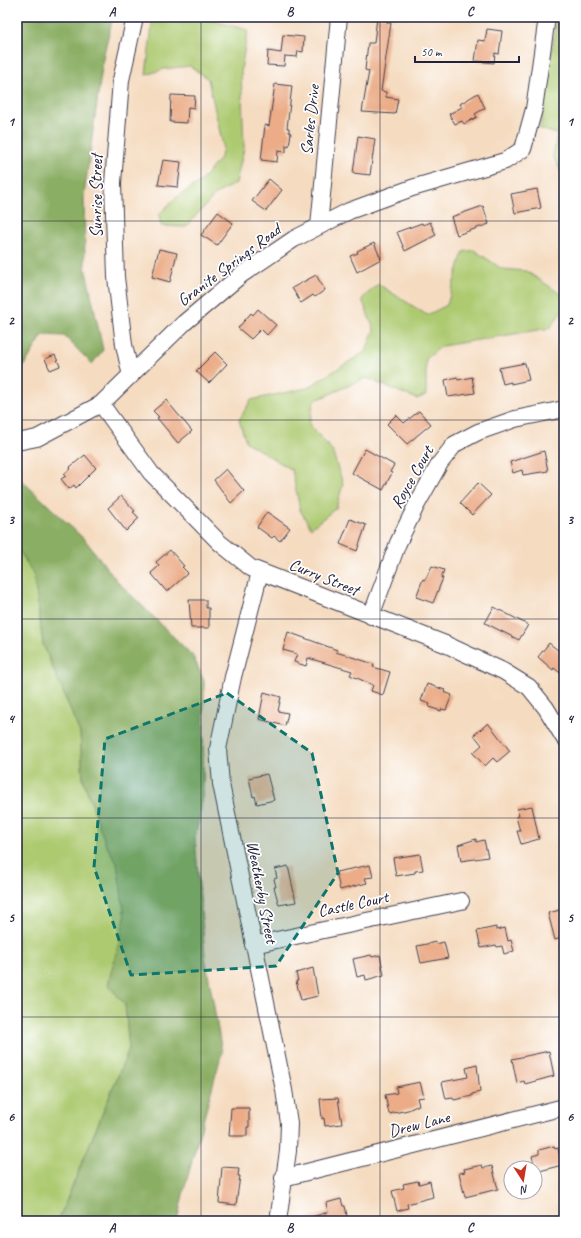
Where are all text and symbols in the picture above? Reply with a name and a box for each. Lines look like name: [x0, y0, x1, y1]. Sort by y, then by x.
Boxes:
text: A: [109, 4, 117, 20]
text: B: [287, 4, 295, 20]
text: C: [467, 4, 475, 20]
scale bar: [415, 38, 519, 64]
text: 50 m: [421, 44, 443, 60]
street label: Sarles Drive: [296, 82, 324, 156]
text: 1: [8, 114, 16, 130]
text: 1: [567, 114, 575, 130]
street label: Sunrise Street: [86, 152, 107, 238]
street label: Granite Springs Road: [173, 218, 287, 311]
text: 2: [8, 313, 15, 329]
text: 2: [567, 313, 574, 329]
street label: Royce Court: [386, 440, 439, 512]
text: 3: [8, 512, 15, 528]
text: 3: [567, 512, 574, 528]
street label: Curry Street: [286, 554, 364, 601]
text: 4: [8, 711, 16, 727]
text: 4: [567, 711, 575, 727]
street label: Weatherby Street: [242, 839, 283, 947]
street label: Castle Court: [316, 886, 392, 922]
text: 5: [8, 910, 15, 926]
text: 5: [567, 910, 574, 926]
street label: Drew Lane: [386, 1106, 453, 1142]
text: 6: [8, 1109, 15, 1125]
text: 6: [567, 1109, 574, 1125]
north arrow: [503, 1160, 543, 1200]
text: N: [518, 1182, 530, 1198]
text: A: [109, 1220, 117, 1236]
text: B: [287, 1220, 295, 1236]
text: C: [467, 1220, 475, 1236]

